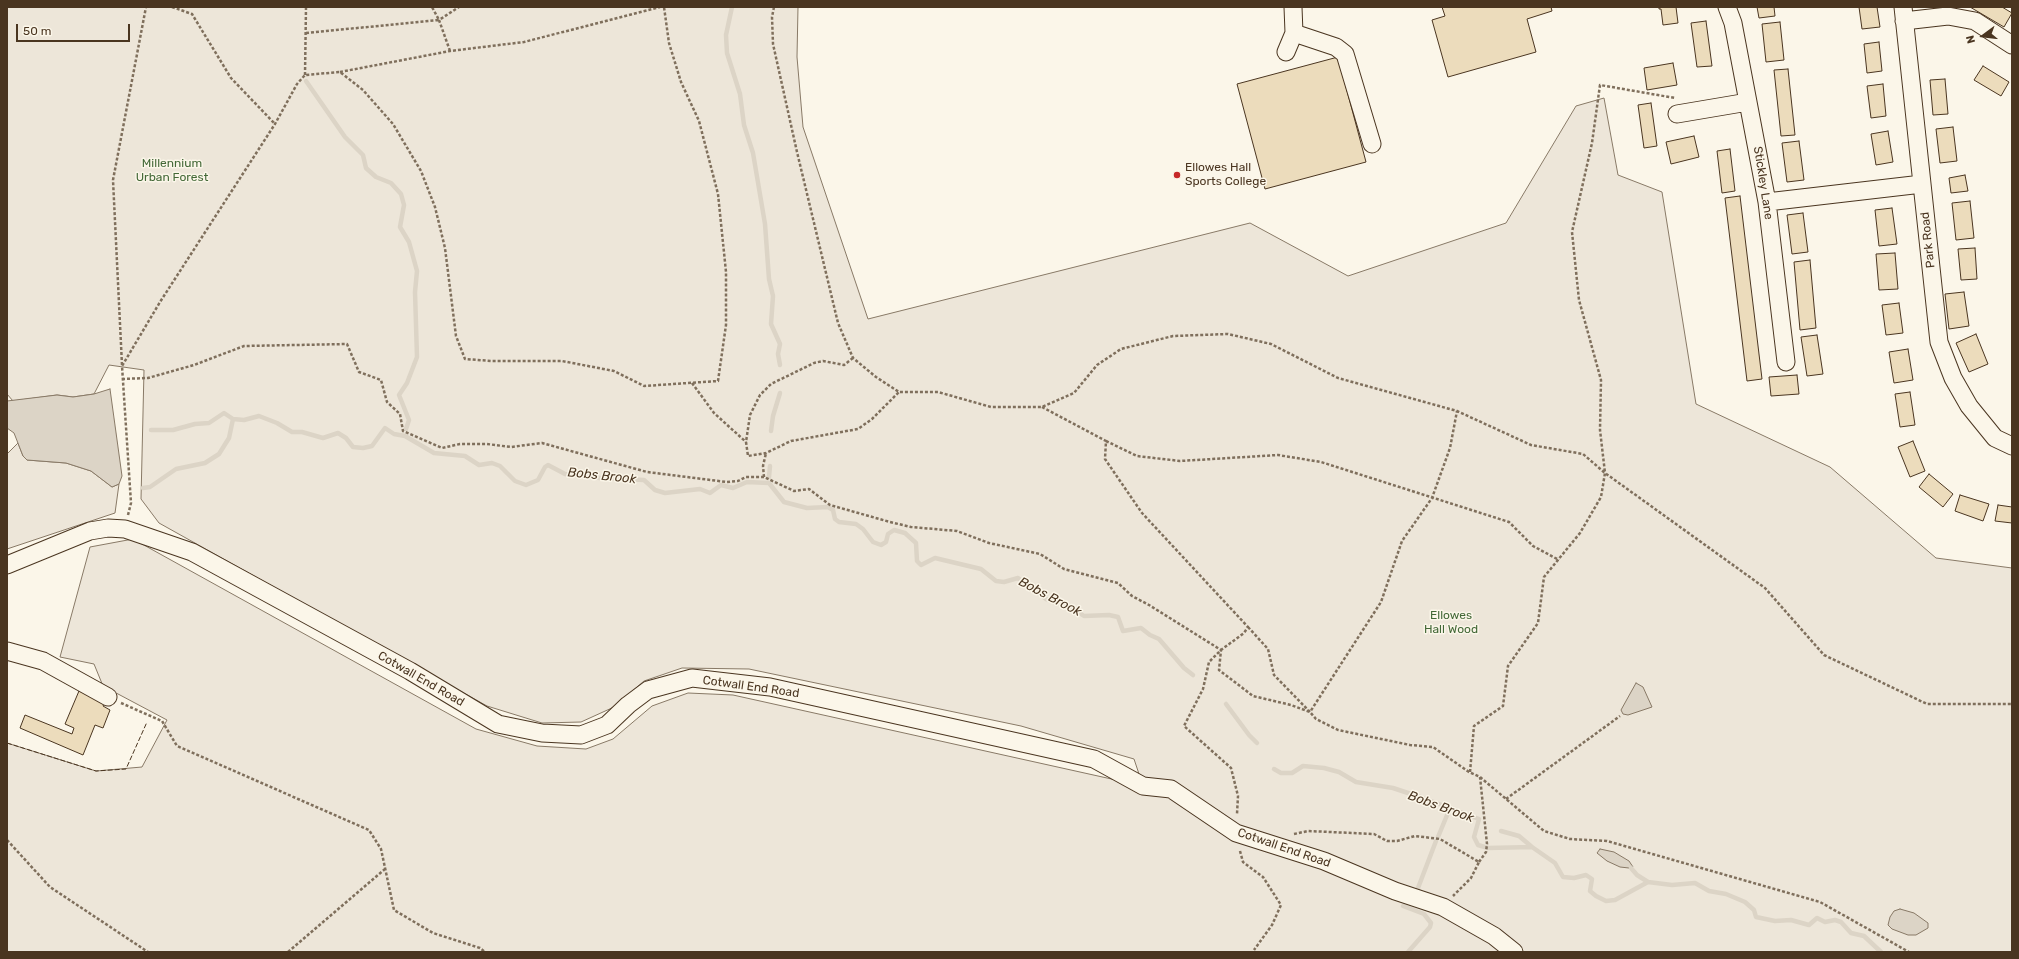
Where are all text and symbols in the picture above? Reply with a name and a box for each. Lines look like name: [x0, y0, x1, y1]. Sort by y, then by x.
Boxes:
scale bar: [18, 16, 132, 42]
north arrow: [1963, 16, 2003, 56]
text: 50 m: [23, 24, 51, 38]
text: N: [1964, 34, 1978, 45]
street label: Stickley Lane: [1750, 145, 1776, 221]
park label: Millennium Urban Forest: [136, 157, 208, 185]
place label: Ellowes Hall Sports College: [1185, 161, 1266, 189]
marker: Ellowes Hall Sports College: [1172, 170, 1182, 180]
street label: Park Road: [1918, 211, 1938, 269]
water label: Bobs Brook: [567, 465, 637, 487]
water label: Bobs Brook: [1016, 574, 1084, 620]
park label: Ellowes Hall Wood: [1424, 609, 1478, 637]
street label: Cotwall End Road: [375, 648, 467, 710]
street label: Cotwall End Road: [702, 673, 800, 701]
water label: Bobs Brook: [1406, 788, 1476, 826]
street label: Cotwall End Road: [1236, 825, 1332, 871]

